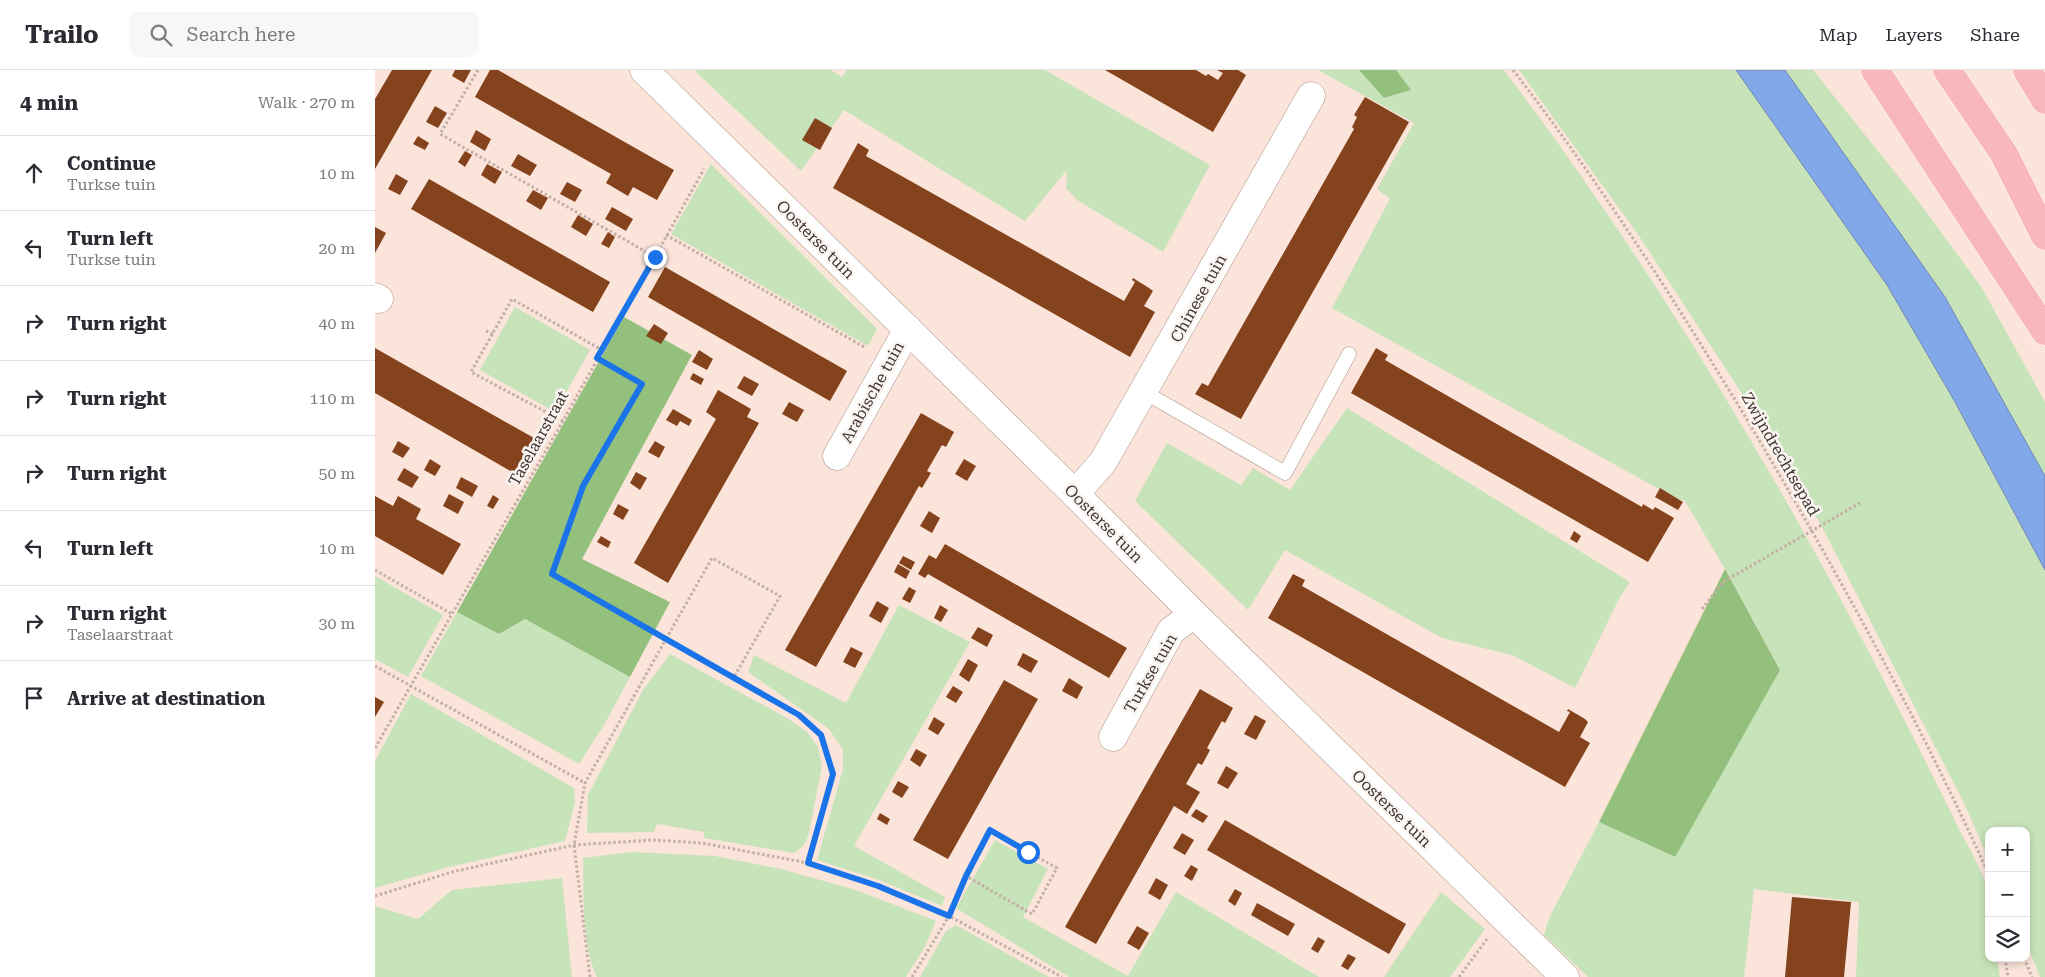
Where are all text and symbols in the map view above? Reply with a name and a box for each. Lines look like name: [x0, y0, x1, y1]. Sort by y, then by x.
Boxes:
search box: [129, 12, 479, 57]
text: Trailo: [25, 21, 99, 49]
icon: search: [147, 21, 175, 49]
text: Search here: [187, 23, 295, 46]
text: Map: [1819, 24, 1858, 45]
text: Layers: [1886, 24, 1942, 45]
text: Share: [1970, 24, 2020, 45]
text: 4 min: [20, 91, 78, 115]
text: Walk · 270 m: [258, 93, 355, 112]
text: Continue: [67, 152, 156, 175]
icon: ahead: [20, 159, 48, 187]
text: 10 m: [318, 164, 355, 183]
text: Turkse tuin: [67, 175, 156, 194]
street label: Oosterse tuin: [772, 196, 859, 283]
text: Turn left: [67, 227, 153, 250]
icon: left: [20, 234, 48, 262]
text: 20 m: [318, 239, 355, 258]
route end: [644, 246, 667, 269]
text: Turkse tuin: [67, 250, 156, 269]
street label: Chinese tuin: [1166, 251, 1230, 346]
icon: right: [20, 309, 48, 337]
text: Turn right: [67, 312, 167, 335]
text: 40 m: [318, 314, 355, 333]
street label: Arabische tuin: [837, 338, 908, 446]
icon: right: [20, 384, 48, 412]
text: Turn right: [67, 387, 167, 410]
street label: Taselaarstraat: [504, 387, 572, 489]
text: 110 m: [309, 389, 355, 408]
street label: Zwijndrechtsepad: [1737, 389, 1824, 519]
icon: right: [20, 459, 48, 487]
text: Turn right: [67, 462, 167, 485]
text: 50 m: [318, 464, 355, 483]
street label: Oosterse tuin: [1060, 480, 1147, 567]
icon: left: [20, 534, 48, 562]
text: Turn left: [67, 537, 153, 560]
text: 10 m: [318, 539, 355, 558]
text: Turn right: [67, 602, 167, 625]
icon: right: [20, 609, 48, 637]
text: 30 m: [318, 614, 355, 633]
text: Taselaarstraat: [67, 625, 173, 644]
street label: Turkse tuin: [1120, 630, 1181, 716]
icon: arrive: [20, 684, 48, 712]
text: Arrive at destination: [67, 687, 265, 710]
street label: Oosterse tuin: [1348, 766, 1435, 851]
map controls: [1985, 827, 2030, 962]
button: +: [1985, 827, 2030, 872]
route start: [1017, 841, 1040, 864]
button: −: [1985, 872, 2030, 917]
button: layers: [1985, 917, 2030, 962]

